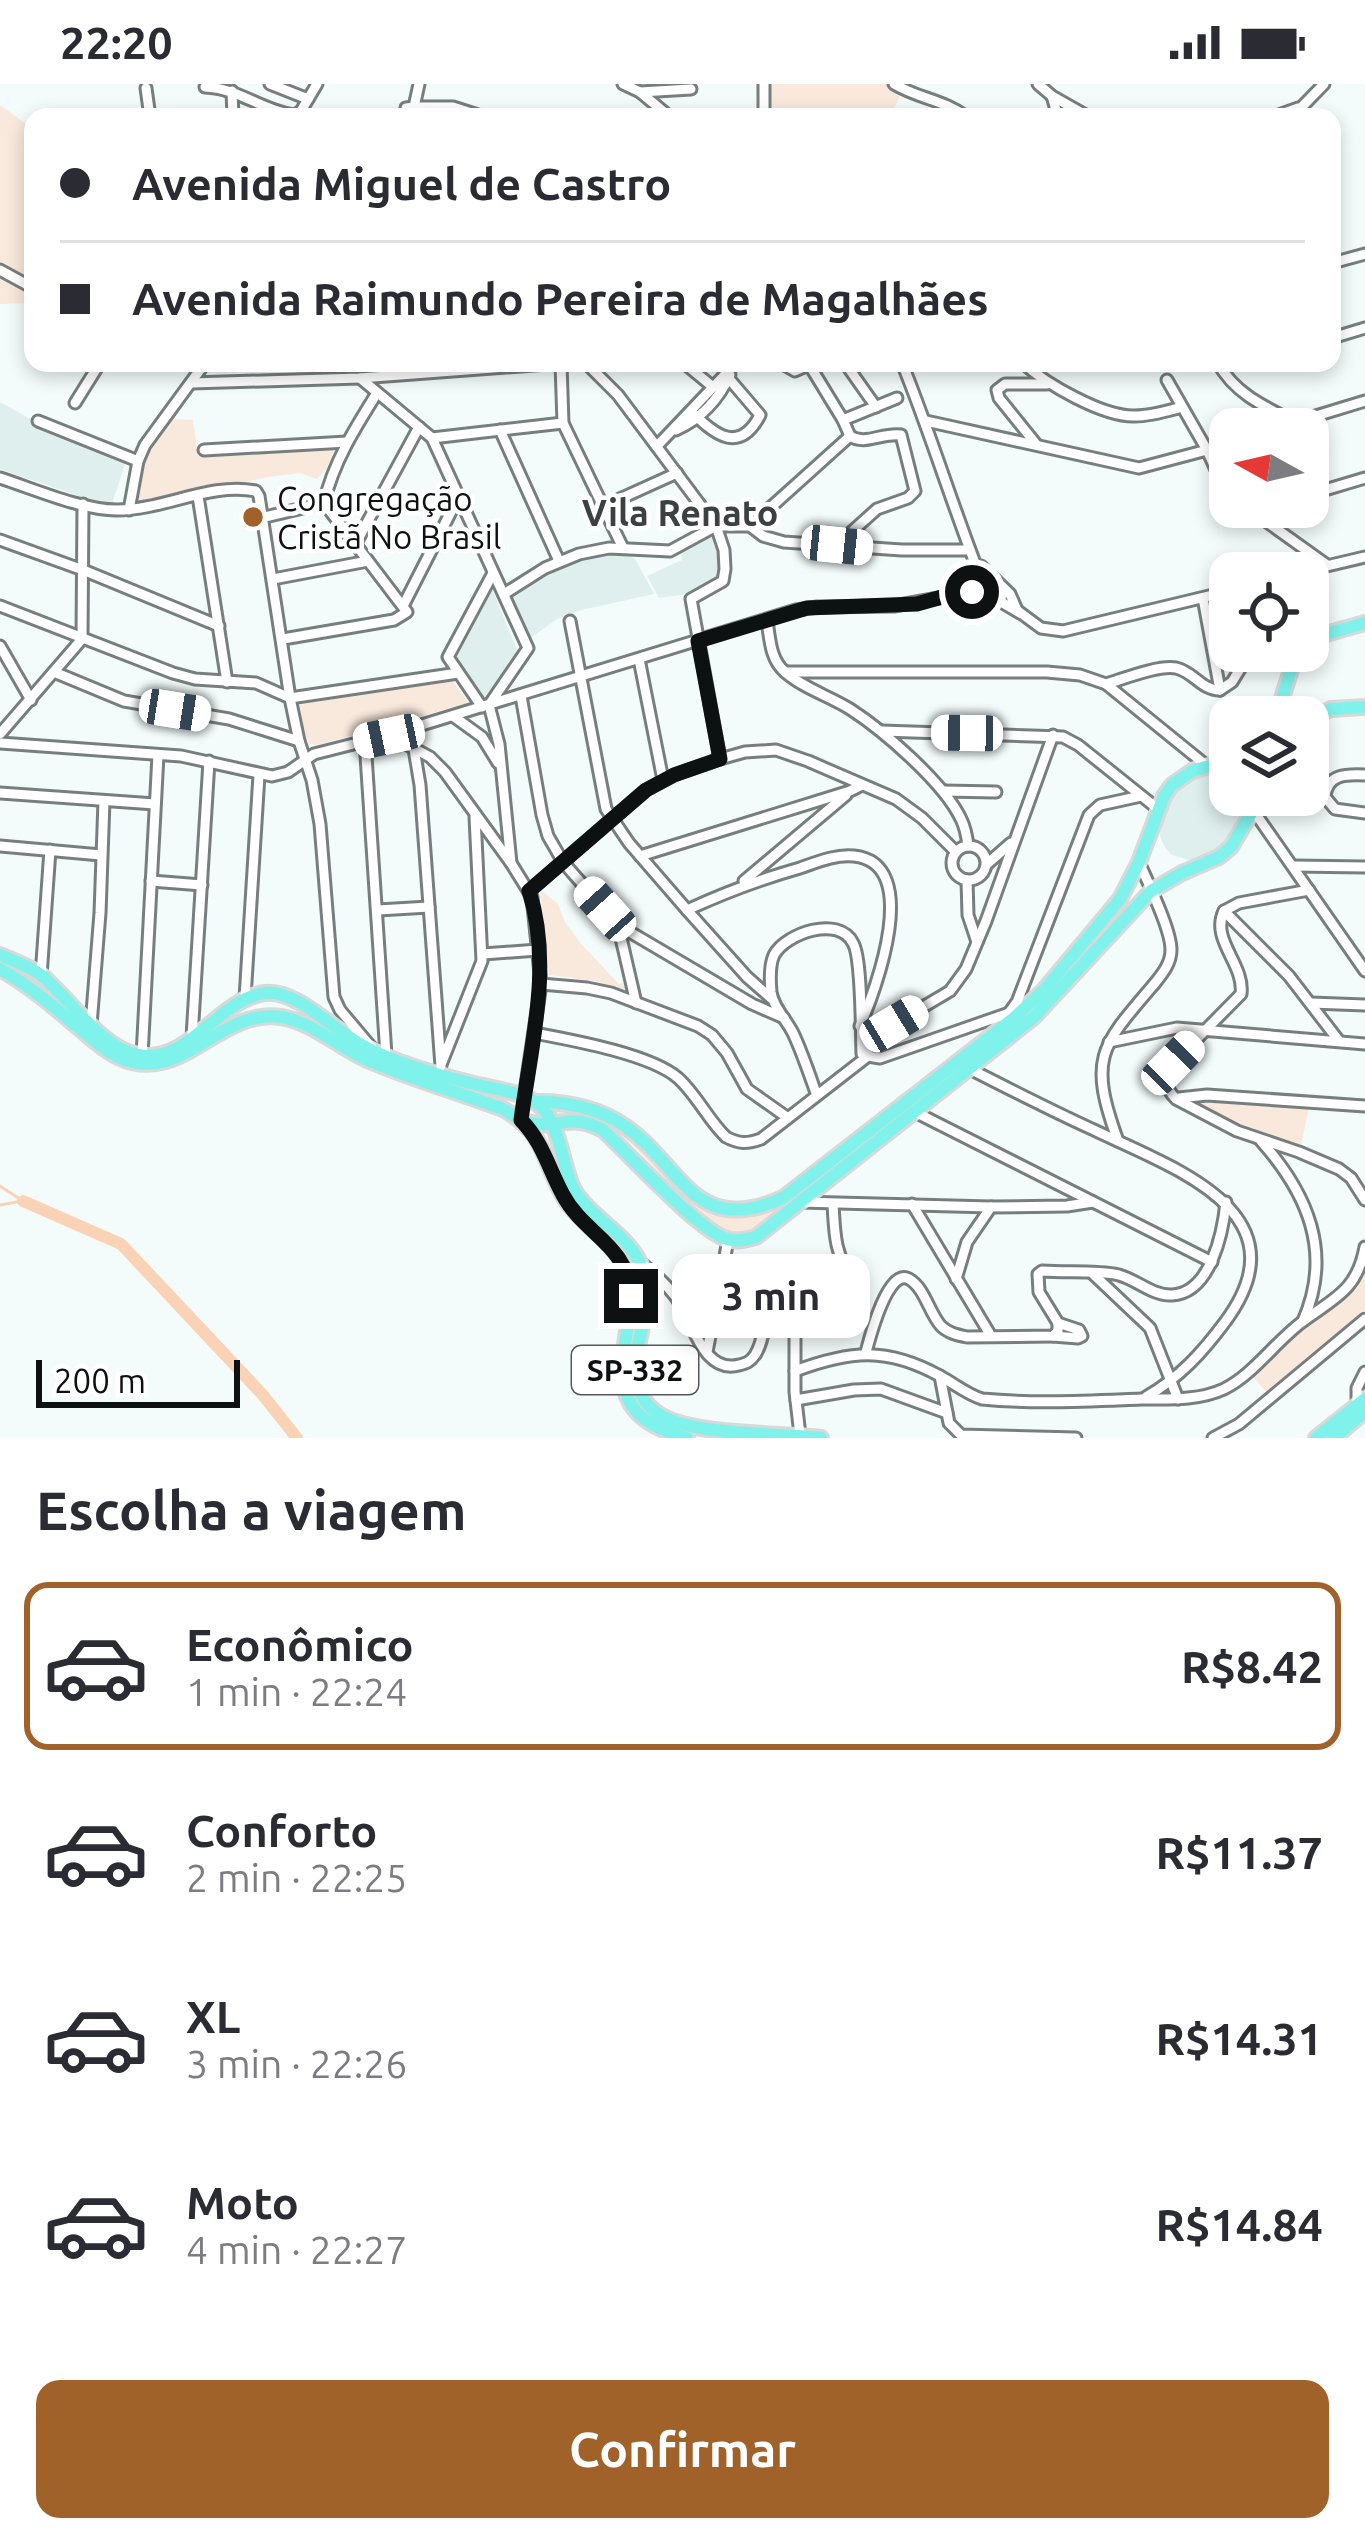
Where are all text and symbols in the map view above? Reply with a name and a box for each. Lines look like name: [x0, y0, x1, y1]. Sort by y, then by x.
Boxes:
text: 22:20: [60, 17, 173, 68]
text: Avenida Miguel de Castro: [132, 158, 671, 209]
text: Avenida Raimundo Pereira de Magalhães: [132, 273, 988, 324]
north arrow: [1209, 408, 1329, 528]
map controls: [1209, 408, 1329, 816]
place label: Congregação Cristã No Brasil: [277, 480, 501, 555]
district label: Vila Renato: [582, 492, 778, 533]
marker: Congregação Cristã No Brasil: [240, 504, 266, 530]
car: [799, 523, 875, 567]
button: locate: [1209, 552, 1329, 672]
route start: [945, 565, 999, 619]
car: [137, 687, 213, 733]
button: layers: [1209, 696, 1329, 816]
car: [350, 711, 428, 761]
car: [931, 714, 1003, 752]
car: [568, 870, 642, 948]
car: [854, 990, 934, 1058]
car: [1135, 1025, 1211, 1101]
callout: 3 min: [673, 1254, 871, 1338]
route end: [604, 1269, 658, 1323]
text: 3 min: [722, 1274, 820, 1317]
road number: SP-332: [572, 1346, 698, 1394]
scale bar: [36, 1354, 240, 1407]
text: 200 m: [54, 1362, 146, 1399]
text: Escolha a viagem: [36, 1480, 466, 1540]
icon: car: [42, 1612, 150, 1720]
text: Econômico: [186, 1619, 414, 1670]
text: R$8.42: [1181, 1641, 1323, 1692]
text: 1 min · 22:24: [186, 1670, 407, 1713]
icon: car: [42, 1798, 150, 1906]
text: Conforto: [186, 1805, 377, 1856]
text: R$11.37: [1156, 1827, 1323, 1878]
text: 2 min · 22:25: [186, 1856, 407, 1899]
icon: car: [42, 1984, 150, 2092]
text: XL: [186, 1991, 240, 2042]
text: R$14.31: [1156, 2013, 1323, 2064]
text: 3 min · 22:26: [186, 2042, 407, 2085]
icon: car: [42, 2170, 150, 2278]
text: Moto: [186, 2177, 299, 2228]
text: R$14.84: [1156, 2199, 1323, 2250]
text: 4 min · 22:27: [186, 2228, 407, 2271]
button: Confirmar: [36, 2380, 1329, 2518]

